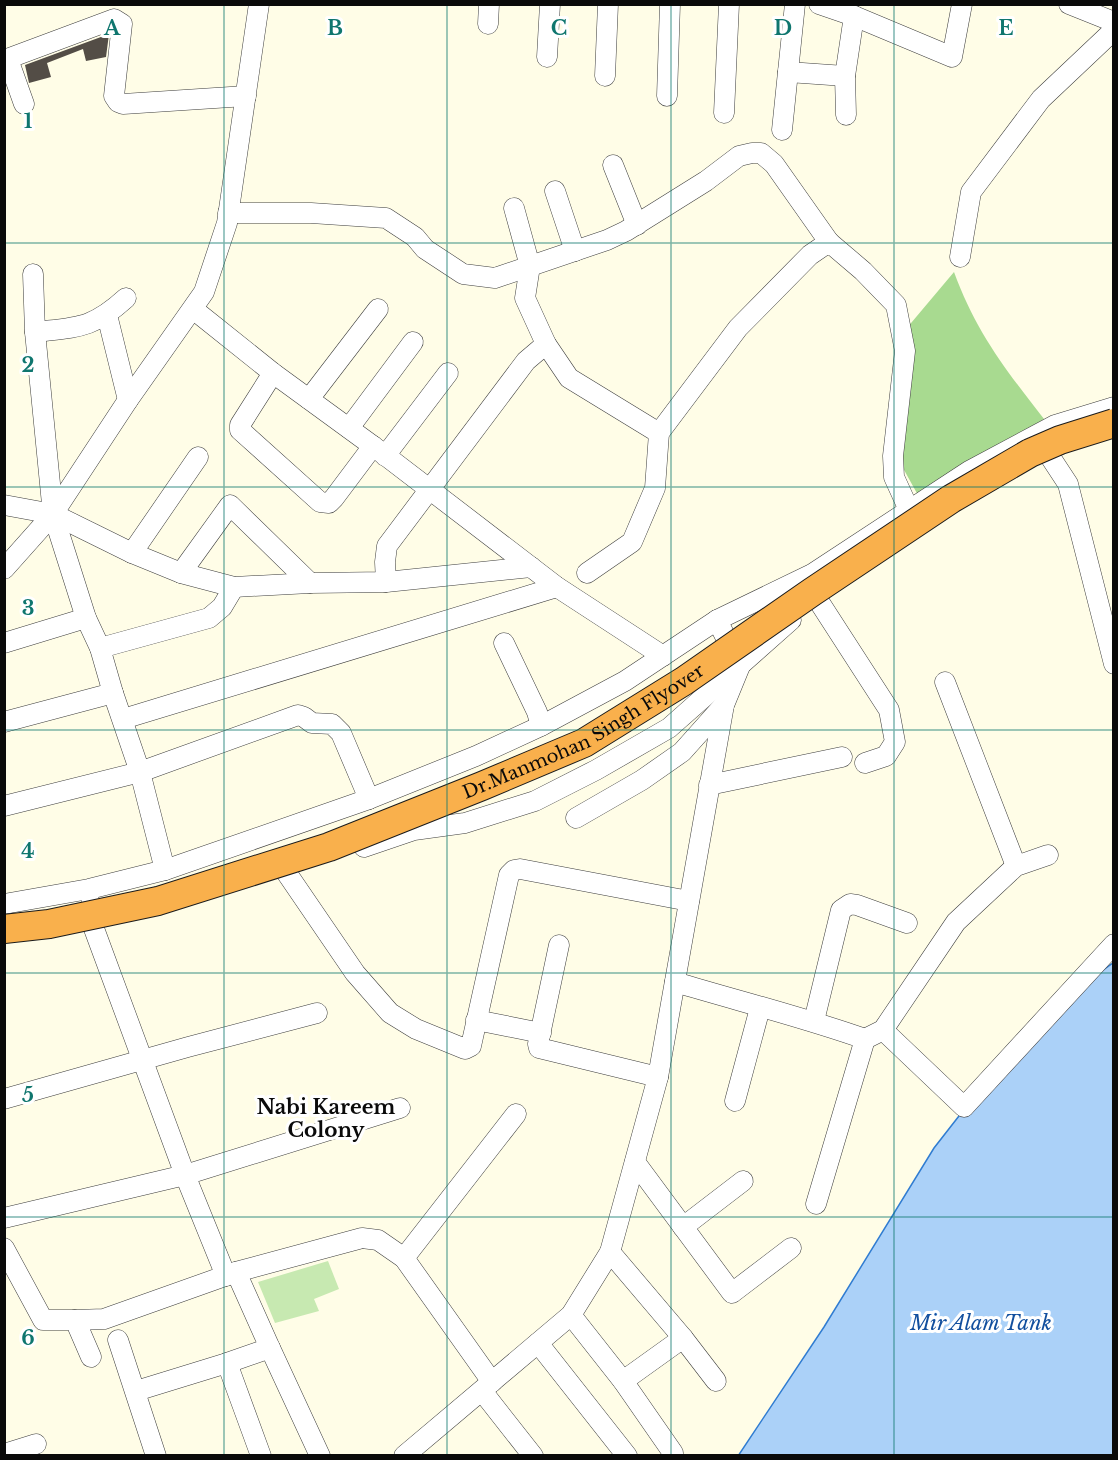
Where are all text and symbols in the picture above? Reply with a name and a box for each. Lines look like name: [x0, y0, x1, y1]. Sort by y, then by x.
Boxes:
text: A: [103, 16, 121, 40]
text: B: [327, 16, 343, 40]
text: C: [551, 16, 567, 40]
text: D: [774, 16, 792, 40]
text: E: [998, 16, 1014, 40]
text: 1: [24, 109, 33, 133]
text: 2: [21, 353, 35, 377]
text: 3: [22, 596, 34, 620]
street label: Dr.Manmohan Singh Flyover: [460, 659, 709, 804]
text: 4: [21, 839, 35, 863]
text: 5: [22, 1083, 34, 1107]
district label: Nabi Kareem Colony: [257, 1095, 395, 1142]
water label: Mir Alam Tank: [909, 1311, 1052, 1335]
text: 6: [21, 1326, 35, 1350]

